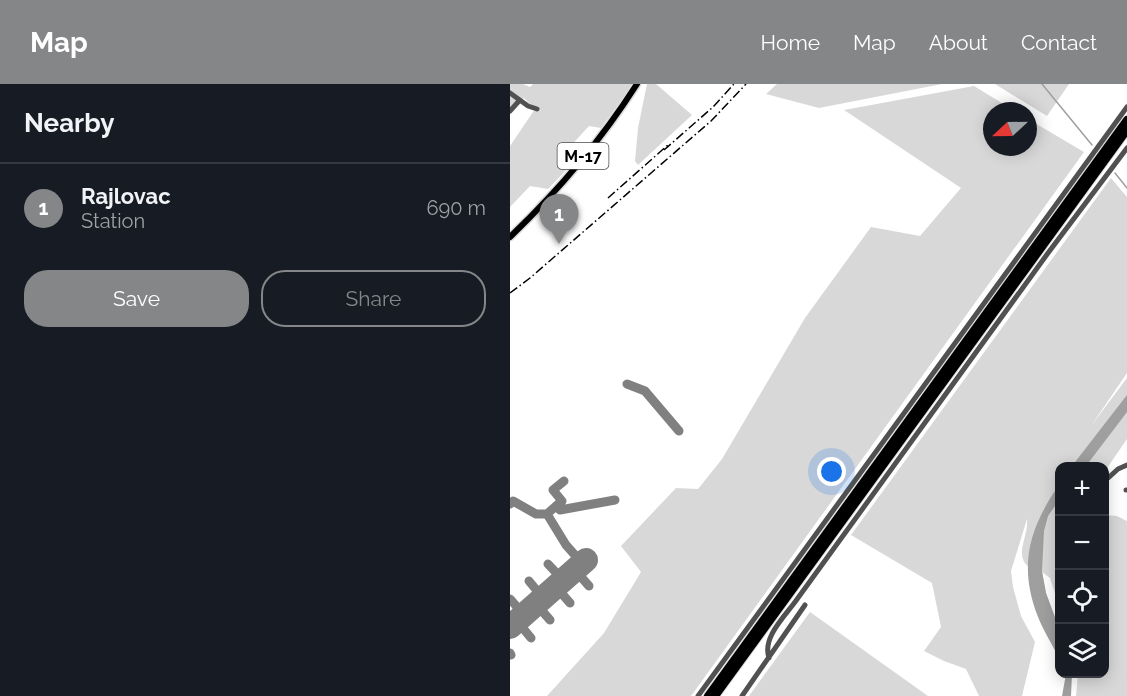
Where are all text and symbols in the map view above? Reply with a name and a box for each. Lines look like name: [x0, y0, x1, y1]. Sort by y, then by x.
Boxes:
text: Map: [30, 26, 88, 59]
text: Home: [761, 30, 820, 55]
text: Map: [853, 30, 896, 55]
text: About: [929, 30, 988, 55]
text: Contact: [1021, 30, 1097, 55]
north arrow: [983, 102, 1037, 156]
text: Nearby: [24, 108, 114, 138]
road number: M-17: [558, 143, 608, 169]
text: Rajlovac: [81, 183, 171, 209]
pin: 1: [539, 194, 578, 244]
text: 1: [39, 196, 48, 220]
text: 690 m: [427, 196, 486, 220]
text: Station: [81, 209, 145, 233]
button: Save: [24, 270, 249, 327]
button: Share: [261, 270, 486, 327]
your location: [817, 457, 846, 486]
map controls: [1055, 462, 1109, 678]
button: +: [1055, 462, 1109, 516]
button: −: [1055, 516, 1109, 570]
button: locate: [1055, 570, 1109, 624]
button: layers: [1055, 624, 1109, 678]

